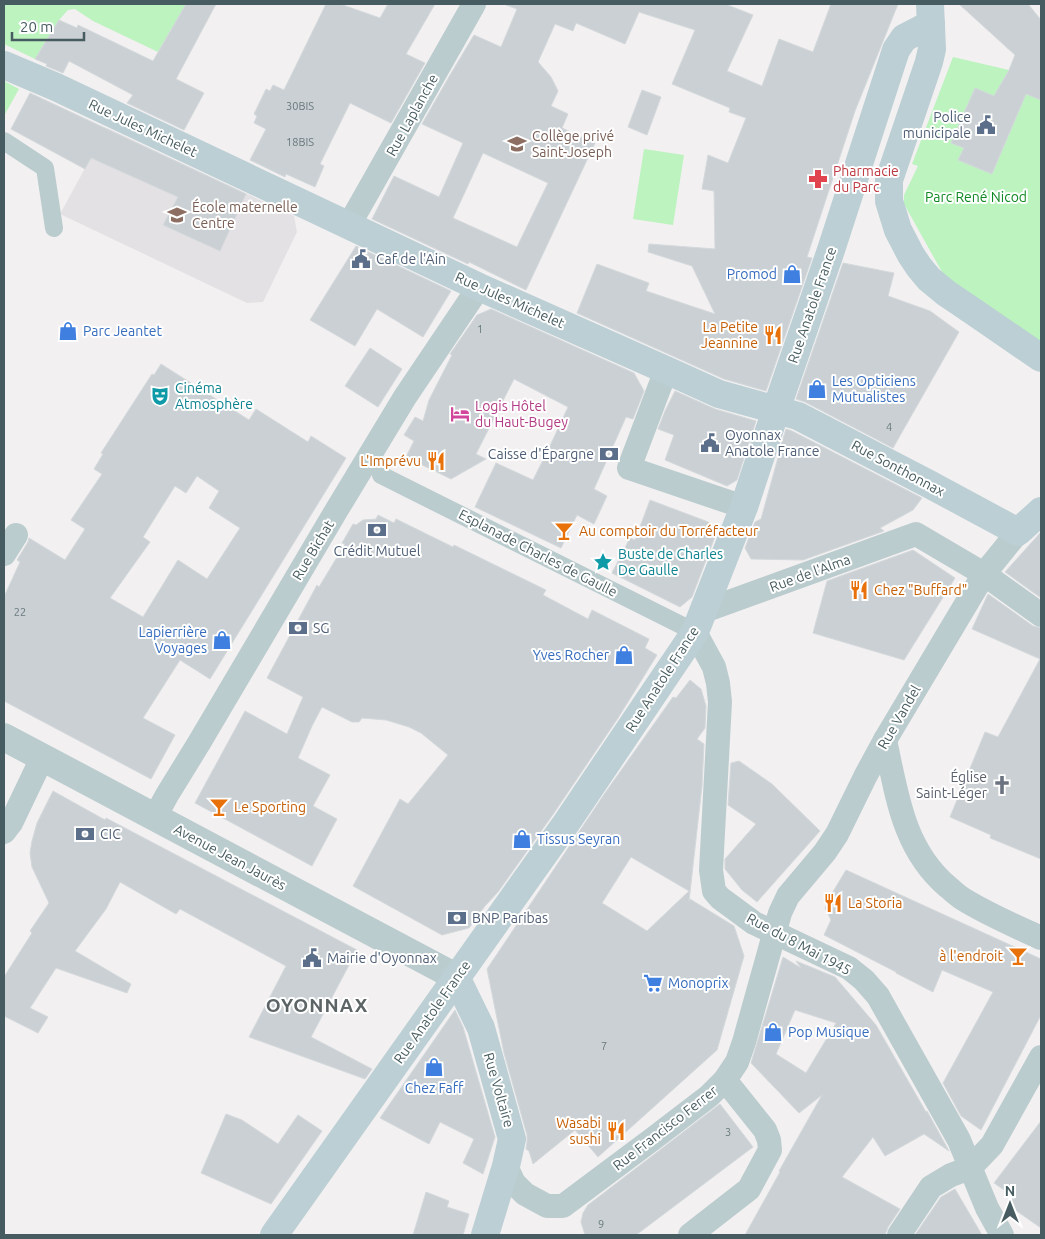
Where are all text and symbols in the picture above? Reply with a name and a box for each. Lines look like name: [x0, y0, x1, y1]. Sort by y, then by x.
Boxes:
scale bar: [12, 10, 85, 42]
text: 20 m: [20, 18, 53, 35]
street label: Rue Laplanche: [383, 71, 441, 159]
street label: Rue Jules Michelet: [86, 96, 200, 160]
house number: 30BIS: [286, 100, 314, 112]
place label: Police municipale: [903, 109, 971, 141]
public building icon: Police municipale: [975, 114, 997, 136]
place label: Collège privé Saint-Joseph: [532, 128, 614, 160]
school or university icon: Collège privé Saint-Joseph: [506, 133, 528, 155]
house number: 18BIS: [286, 136, 314, 148]
place label: Pharmacie du Parc: [833, 163, 899, 195]
pharmacy icon: Pharmacie du Parc: [807, 168, 829, 190]
park label: Parc René Nicod: [925, 189, 1027, 205]
place label: École maternelle Centre: [192, 198, 298, 231]
school or university icon: École maternelle Centre: [166, 204, 188, 226]
street label: Rue Anatole France: [785, 245, 839, 365]
public building icon: Caf de l'Ain: [350, 248, 372, 270]
place label: Caf de l'Ain: [376, 251, 446, 267]
shop icon: Promod: [781, 263, 803, 285]
place label: Promod: [727, 266, 777, 282]
street label: Rue Jules Michelet: [453, 269, 568, 331]
place label: La Petite Jeannine: [701, 319, 758, 351]
shop icon: Parc Jeantet: [57, 320, 79, 342]
place label: Parc Jeantet: [83, 323, 162, 339]
house number: 1: [477, 323, 483, 335]
restaurant icon: La Petite Jeannine: [762, 324, 784, 346]
place label: Les Opticiens Mutualistes: [832, 373, 916, 405]
shop icon: Les Opticiens Mutualistes: [806, 378, 828, 400]
place label: Cinéma Atmosphère: [175, 380, 253, 412]
theatre icon: Cinéma Atmosphère: [149, 385, 171, 407]
place label: Logis Hôtel du Haut-Bugey: [475, 398, 568, 430]
hotel icon: Logis Hôtel du Haut-Bugey: [449, 403, 471, 425]
house number: 4: [886, 421, 892, 433]
place label: Oyonnax Anatole France: [725, 427, 819, 459]
public building icon: Oyonnax Anatole France: [699, 432, 721, 454]
street label: Rue Sonthonnax: [849, 437, 947, 499]
bank icon: Caisse d'Épargne: [598, 443, 620, 465]
place label: Caisse d'Épargne: [488, 445, 594, 462]
restaurant icon: L'Imprévu: [425, 450, 447, 472]
place label: L'Imprévu: [360, 453, 421, 469]
street label: Esplanade Charles de Gaulle: [456, 506, 620, 600]
street label: Rue Bichat: [289, 517, 337, 583]
bank icon: Crédit Mutuel: [366, 519, 388, 541]
bar icon: Au comptoir du Torréfacteur: [553, 520, 575, 542]
place label: Au comptoir du Torréfacteur: [579, 523, 759, 539]
place label: Crédit Mutuel: [334, 543, 421, 559]
place label: Buste de Charles De Gaulle: [618, 546, 723, 578]
place icon: Buste de Charles De Gaulle: [592, 551, 614, 573]
street label: Rue de l'Alma: [767, 551, 853, 595]
restaurant icon: Chez "Buffard": [848, 579, 870, 601]
place label: Chez "Buffard": [874, 582, 967, 598]
house number: 22: [14, 606, 26, 618]
bank icon: SG: [287, 617, 309, 639]
place label: SG: [313, 620, 330, 636]
street label: Rue Anatole France: [622, 623, 702, 735]
place label: Lapierrière Voyages: [139, 624, 207, 656]
shop icon: Lapierrière Voyages: [211, 629, 233, 651]
shop icon: Yves Rocher: [613, 644, 635, 666]
place label: Yves Rocher: [533, 647, 610, 663]
street label: Rue Vandel: [874, 682, 924, 752]
place label: Église Saint-Léger: [916, 768, 988, 801]
church icon: Église Saint-Léger: [991, 774, 1013, 796]
bar icon: Le Sporting: [208, 796, 230, 818]
place label: Le Sporting: [234, 799, 306, 815]
street label: Avenue Jean Jaurès: [171, 821, 289, 893]
bank icon: CIC: [74, 823, 96, 845]
place label: CIC: [100, 826, 121, 842]
shop icon: Tissus Seyran: [511, 828, 533, 850]
place label: Tissus Seyran: [537, 831, 620, 847]
restaurant icon: La Storia: [822, 892, 844, 914]
place label: La Storia: [848, 895, 902, 911]
bank icon: BNP Paribas: [446, 907, 468, 929]
place label: BNP Paribas: [472, 910, 548, 926]
street label: Rue du 8 Mai 1945: [744, 910, 854, 978]
bar icon: à l'endroit: [1007, 945, 1029, 967]
public building icon: Mairie d'Oyonnax: [301, 947, 323, 969]
place label: à l'endroit: [939, 948, 1003, 964]
place label: Mairie d'Oyonnax: [327, 950, 437, 966]
street label: Rue Anatole France: [390, 957, 474, 1067]
supermarket icon: Monoprix: [642, 972, 664, 994]
place label: Monoprix: [668, 975, 729, 991]
district label: OYONNAX: [266, 994, 368, 1016]
shop icon: Pop Musique: [762, 1021, 784, 1043]
place label: Pop Musique: [788, 1024, 869, 1040]
house number: 7: [601, 1040, 607, 1052]
street label: Rue Voltaire: [481, 1051, 517, 1129]
shop icon: Chez Faff: [423, 1056, 445, 1078]
place label: Chez Faff: [405, 1080, 464, 1096]
street label: Rue Francisco Ferrer: [610, 1082, 721, 1174]
place label: Wasabi sushi: [556, 1115, 601, 1147]
restaurant icon: Wasabi sushi: [605, 1120, 627, 1142]
house number: 3: [725, 1126, 731, 1138]
north arrow: [985, 1179, 1035, 1229]
text: N: [1005, 1183, 1015, 1199]
house number: 9: [598, 1218, 604, 1230]

